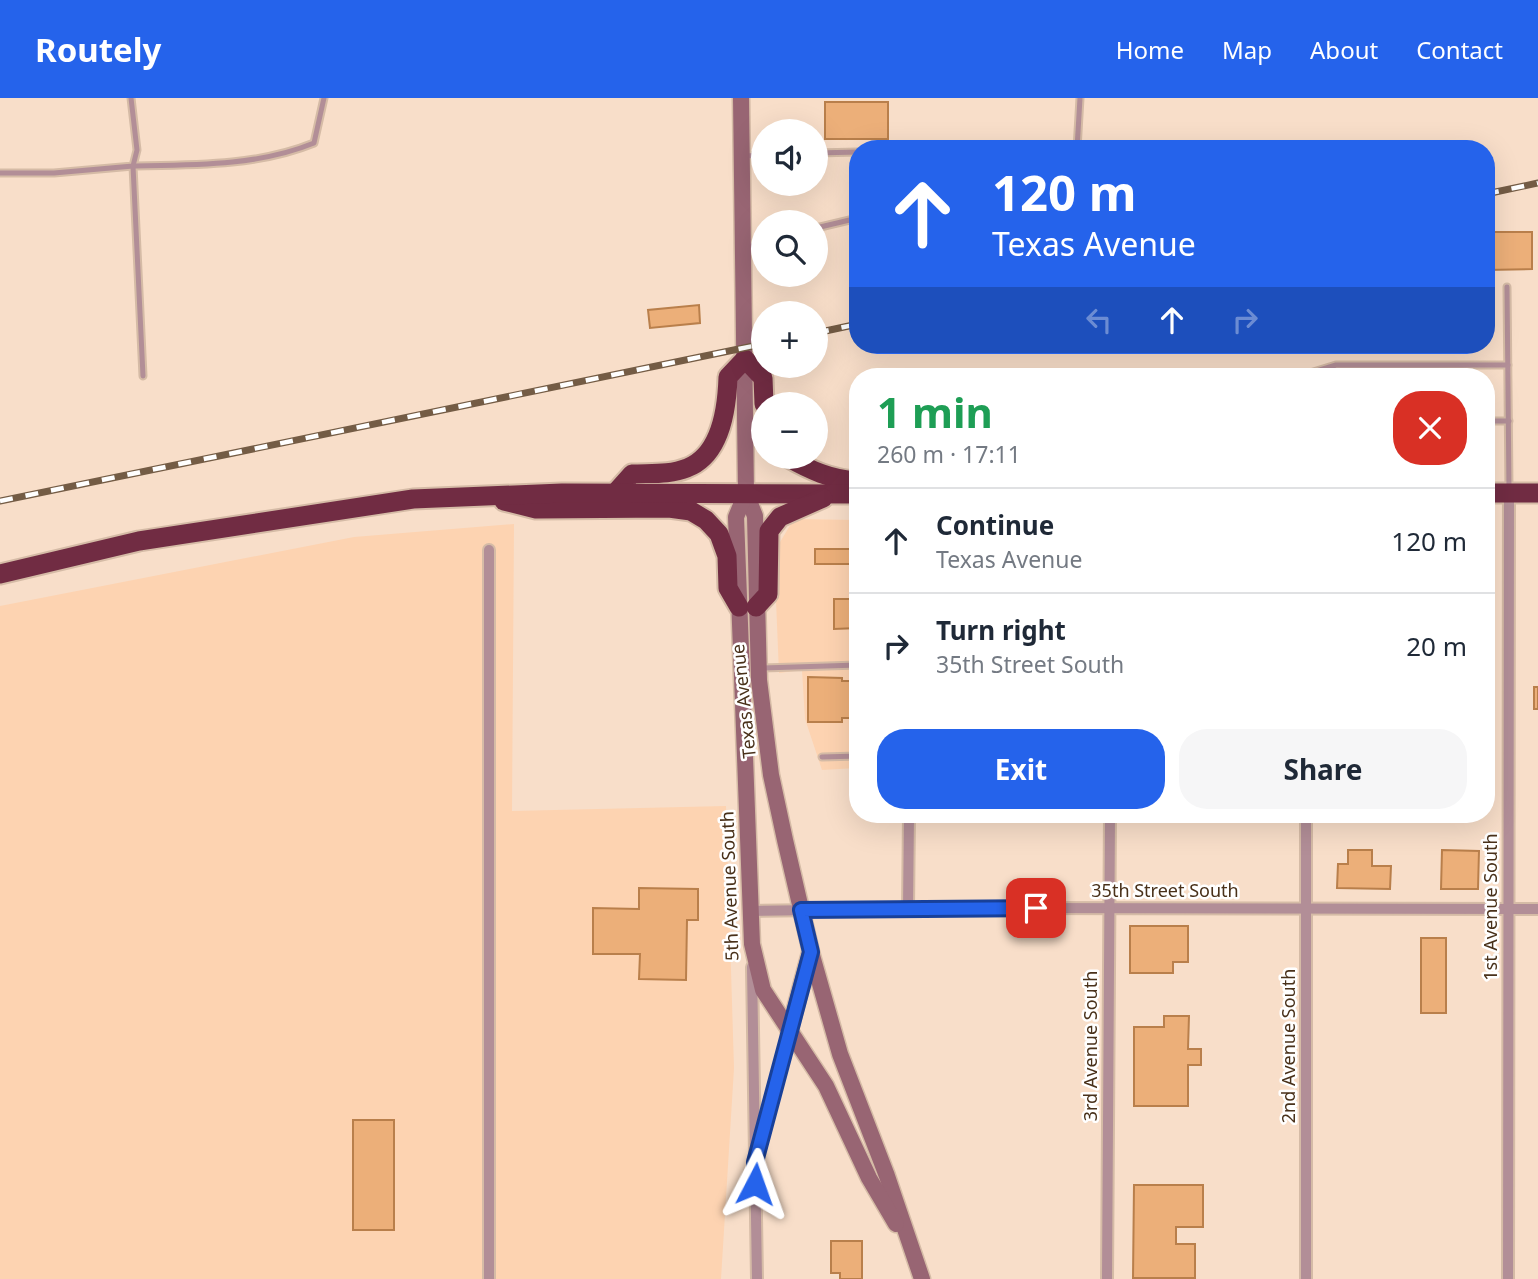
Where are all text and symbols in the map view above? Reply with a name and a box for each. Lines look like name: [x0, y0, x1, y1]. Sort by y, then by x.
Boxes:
text: Routely: [35, 27, 161, 72]
text: Home: [1116, 33, 1184, 66]
text: Map: [1222, 33, 1272, 66]
text: About: [1310, 33, 1378, 66]
text: Contact: [1416, 33, 1503, 66]
map controls: [751, 119, 828, 469]
button: sound: [751, 119, 828, 196]
text: 120 m: [992, 159, 1137, 225]
icon: ahead: [877, 168, 968, 259]
button: search: [751, 210, 828, 287]
text: Texas Avenue: [992, 222, 1196, 265]
button: +: [751, 301, 828, 378]
icon: left: [1080, 301, 1118, 339]
icon: ahead: [1153, 301, 1191, 339]
icon: right: [1226, 301, 1264, 339]
text: 1 min: [877, 383, 993, 440]
button: close: [1393, 391, 1467, 465]
button: −: [751, 392, 828, 469]
text: 260 m · 17:11: [877, 438, 1021, 470]
text: Continue: [936, 507, 1054, 543]
icon: ahead: [877, 522, 915, 560]
text: 120 m: [1391, 523, 1467, 559]
text: Texas Avenue: [936, 543, 1083, 575]
text: Turn right: [936, 612, 1066, 648]
icon: right: [877, 627, 915, 665]
text: 20 m: [1406, 628, 1467, 664]
street label: Texas Avenue: [725, 643, 761, 759]
text: 35th Street South: [936, 648, 1124, 680]
button: Exit: [877, 729, 1165, 809]
button: Share: [1179, 729, 1467, 809]
street label: 5th Avenue South: [714, 811, 744, 961]
street label: 1st Avenue South: [1478, 833, 1502, 981]
pin: [1006, 878, 1066, 938]
street label: 35th Street South: [1091, 878, 1239, 902]
icon: arrive: [1017, 889, 1055, 927]
street label: 2nd Avenue South: [1276, 969, 1300, 1123]
street label: 3rd Avenue South: [1078, 971, 1102, 1121]
position arrow: [718, 1147, 792, 1221]

